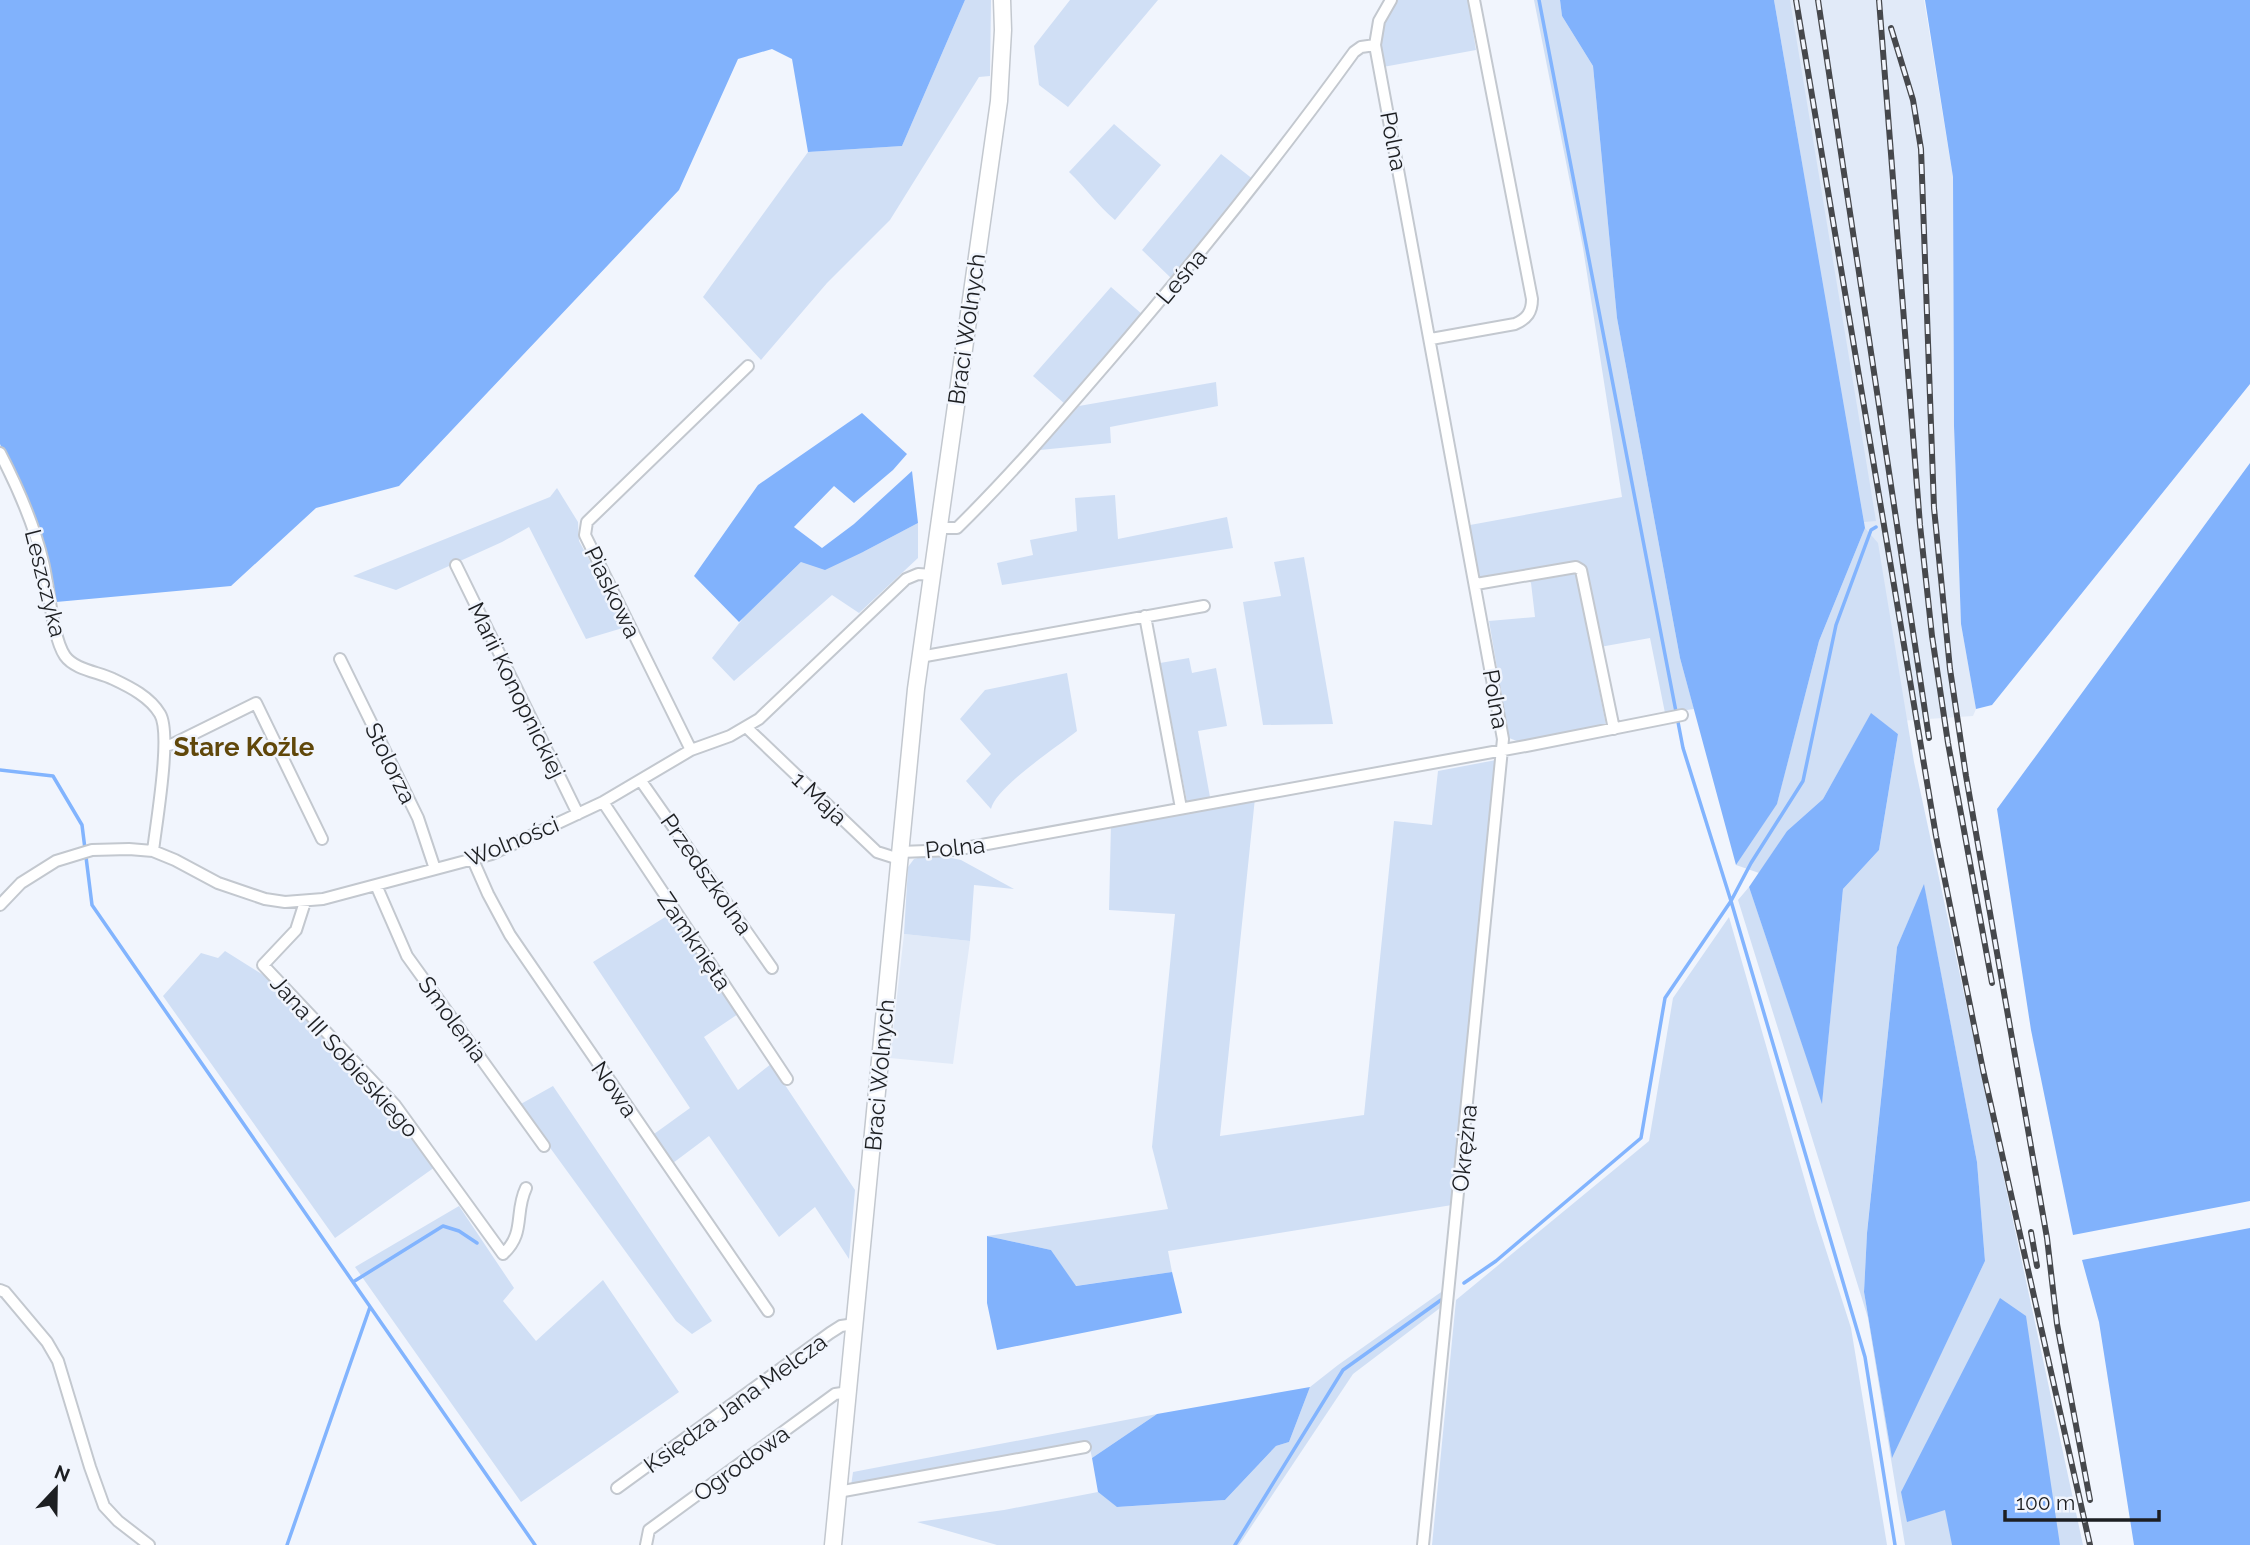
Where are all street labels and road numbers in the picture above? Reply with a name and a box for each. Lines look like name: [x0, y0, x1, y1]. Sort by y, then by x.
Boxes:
street label: Polna: [1375, 109, 1413, 173]
street label: Leśna: [1150, 243, 1212, 309]
street label: Braci Wolnych: [942, 252, 990, 406]
street label: Leszczyka: [20, 526, 72, 640]
street label: Piaskowa: [579, 542, 647, 642]
street label: Marii Konopnickiej: [463, 598, 571, 782]
street label: Polna: [1477, 667, 1515, 731]
street label: Stolorza: [360, 718, 422, 808]
street label: 1 Maja: [787, 765, 853, 831]
street label: Przedszkolna: [655, 808, 759, 940]
street label: Wolności: [461, 810, 563, 872]
street label: Polna: [924, 830, 986, 864]
street label: Zamknięta: [652, 887, 738, 995]
street label: Jana III Sobieskiego: [265, 970, 425, 1142]
street label: Smolenia: [413, 971, 493, 1067]
street label: Braci Wolnych: [859, 998, 899, 1152]
street label: Nowa: [586, 1056, 644, 1122]
street label: Okrężna: [1446, 1103, 1482, 1193]
street label: Księdza Jana Melcza: [638, 1328, 832, 1478]
street label: Ogrodowa: [688, 1419, 794, 1507]

